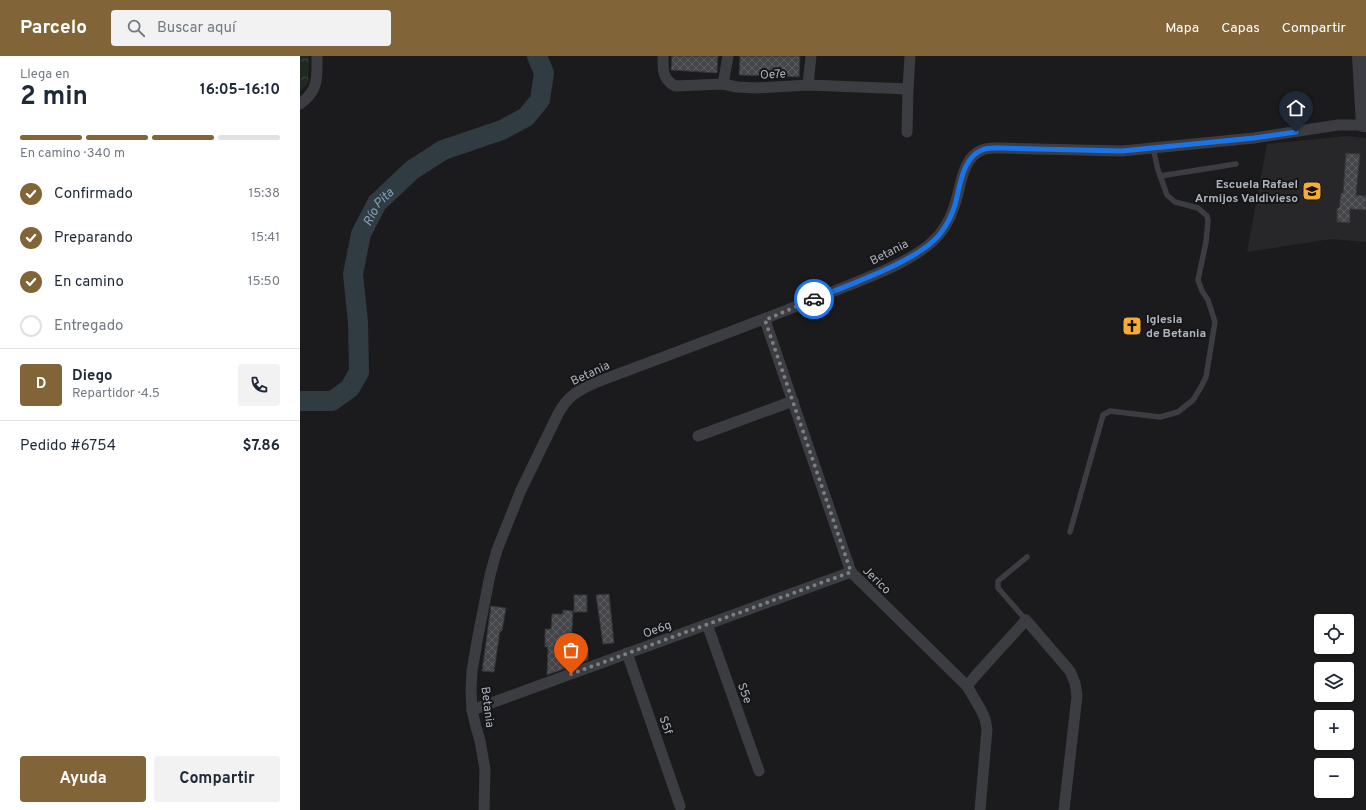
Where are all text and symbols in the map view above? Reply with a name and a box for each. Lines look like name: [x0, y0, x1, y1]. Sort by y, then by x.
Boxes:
search box: [111, 10, 391, 46]
text: Parcelo: [20, 16, 87, 40]
icon: search: [125, 17, 147, 39]
text: Buscar aquí: [157, 19, 236, 38]
text: Mapa: [1165, 20, 1199, 37]
text: Capas: [1221, 20, 1260, 37]
text: Compartir: [1282, 20, 1346, 37]
street label: Oe7e: [760, 66, 786, 84]
text: Llega en: [20, 67, 70, 83]
text: 2 min: [20, 81, 88, 114]
text: 16:05–16:10: [200, 81, 280, 100]
pin: [1279, 91, 1313, 132]
icon: home: [1285, 97, 1307, 119]
text: En camino · 340 m: [20, 146, 125, 162]
place label: Escuela Rafael Armijos Valdivieso: [1195, 177, 1298, 207]
school or university icon: Escuela Rafael Armijos Valdivieso: [1301, 180, 1323, 202]
icon: check: [20, 183, 42, 205]
text: Confirmado: [54, 185, 133, 204]
water label: Río Pita: [361, 185, 398, 229]
text: 15:38: [248, 186, 280, 202]
icon: check: [20, 227, 42, 249]
text: Preparando: [54, 229, 133, 248]
text: 15:41: [251, 230, 280, 246]
street label: Betania: [867, 236, 911, 269]
icon: check: [20, 271, 42, 293]
text: En camino: [54, 273, 124, 292]
text: 15:50: [248, 274, 280, 290]
courier: [794, 279, 834, 319]
icon: car: [803, 288, 825, 310]
place label: Iglesia de Betania: [1146, 312, 1206, 342]
church icon: Iglesia de Betania: [1121, 315, 1143, 337]
text: Entregado: [54, 317, 123, 336]
street label: Betania: [568, 358, 613, 390]
button: phone: [238, 364, 280, 406]
text: Diego: [72, 367, 113, 386]
text: D: [36, 375, 46, 394]
text: Repartidor · 4.5: [72, 386, 160, 402]
text: Pedido #6754: [20, 437, 116, 456]
text: $7.86: [243, 437, 280, 456]
street label: Jerico: [859, 563, 894, 598]
map controls: [1314, 614, 1354, 798]
button: locate: [1314, 614, 1354, 654]
street label: Oe6g: [641, 617, 674, 642]
pin: [554, 633, 588, 674]
icon: bag: [560, 639, 582, 661]
button: layers: [1314, 662, 1354, 702]
street label: S5e: [733, 681, 755, 706]
street label: Betania: [477, 686, 497, 729]
button: +: [1314, 710, 1354, 750]
street label: S5f: [654, 714, 676, 737]
button: Ayuda: [20, 756, 146, 802]
button: Compartir: [154, 756, 280, 802]
button: −: [1314, 758, 1354, 798]

